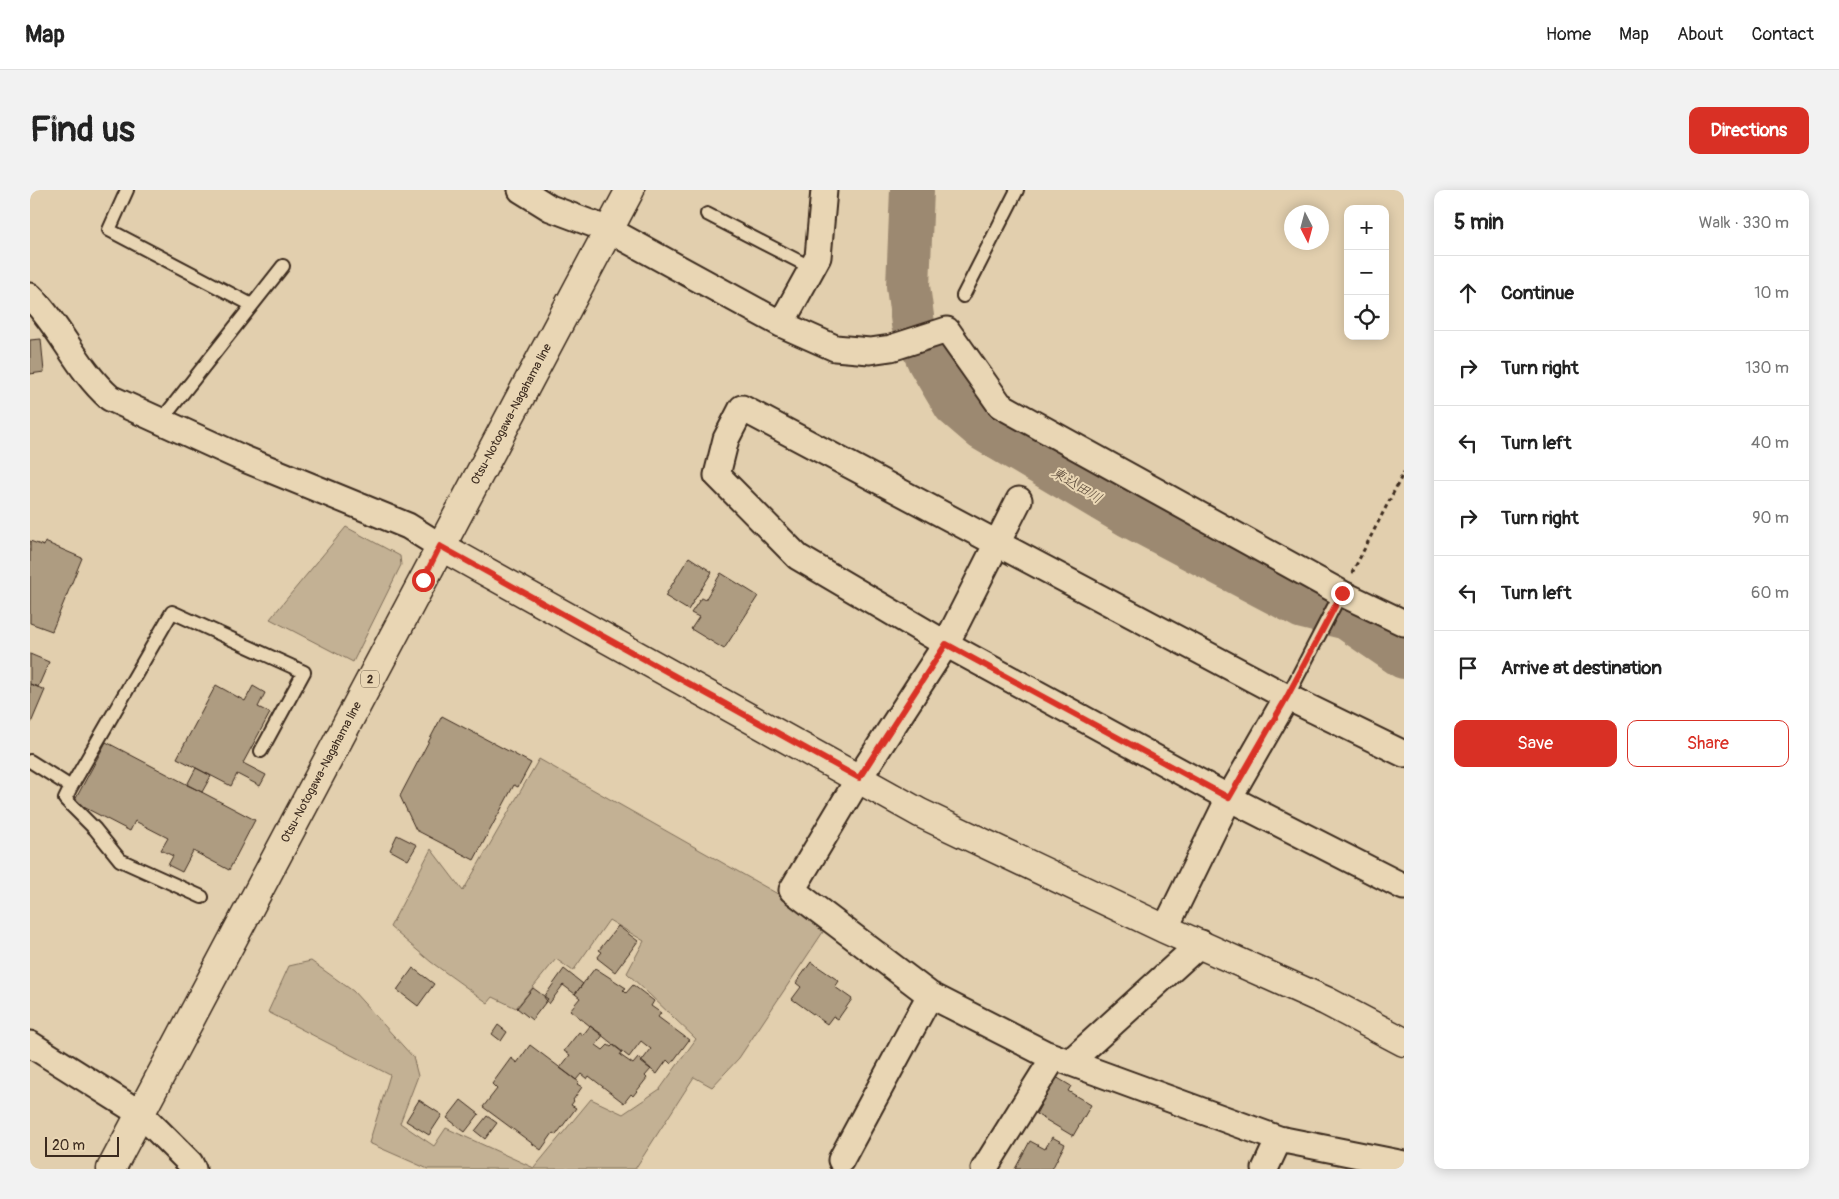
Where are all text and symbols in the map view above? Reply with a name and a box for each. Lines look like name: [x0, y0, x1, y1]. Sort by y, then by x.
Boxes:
text: Map: [25, 20, 65, 49]
text: Home: [1546, 23, 1591, 46]
text: Map: [1619, 23, 1649, 46]
text: About: [1677, 23, 1723, 46]
text: Contact: [1751, 23, 1814, 46]
button: Directions: [1689, 107, 1809, 154]
text: Find us: [30, 108, 135, 152]
north arrow: [1284, 205, 1329, 250]
map controls: [1344, 205, 1389, 340]
button: +: [1344, 205, 1389, 250]
text: 5 min: [1454, 209, 1504, 236]
text: Walk · 330 m: [1699, 213, 1789, 233]
button: −: [1344, 250, 1389, 295]
icon: ahead: [1454, 279, 1482, 307]
text: Continue: [1501, 281, 1574, 305]
text: 10 m: [1754, 283, 1789, 303]
button: locate: [1344, 295, 1389, 340]
street label: Otsu-Notogawa-Nagahama line: [468, 341, 555, 487]
icon: right: [1454, 354, 1482, 382]
text: Turn right: [1501, 356, 1579, 380]
text: 130 m: [1745, 358, 1789, 378]
icon: left: [1454, 429, 1482, 457]
text: Turn left: [1501, 431, 1571, 455]
text: 40 m: [1751, 433, 1789, 453]
water label: 東込田川: [1048, 464, 1105, 507]
icon: right: [1454, 504, 1482, 532]
text: Turn right: [1501, 506, 1579, 530]
text: 90 m: [1752, 508, 1789, 528]
route start: [412, 569, 435, 592]
icon: left: [1454, 579, 1482, 607]
text: Turn left: [1501, 581, 1571, 605]
route end: [1331, 582, 1354, 605]
text: 60 m: [1751, 583, 1789, 603]
icon: arrive: [1454, 654, 1482, 682]
text: Arrive at destination: [1501, 656, 1662, 680]
road number: 2: [361, 670, 379, 688]
street label: Otsu-Notogawa-Nagahama line: [278, 699, 365, 845]
button: Save: [1454, 720, 1617, 767]
button: Share: [1627, 720, 1789, 767]
scale bar: [45, 1134, 119, 1157]
text: 20 m: [52, 1137, 85, 1154]

